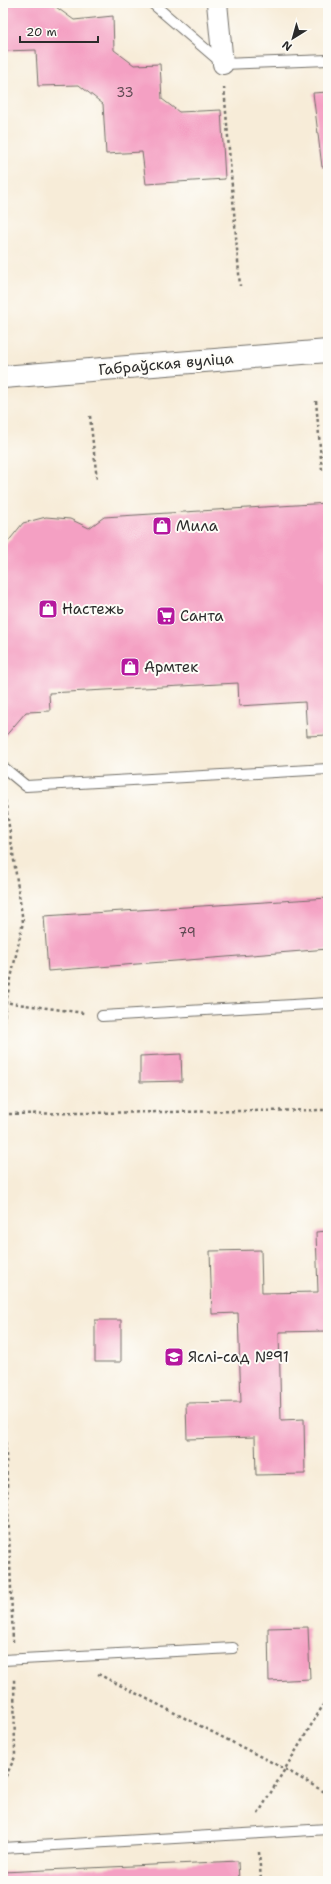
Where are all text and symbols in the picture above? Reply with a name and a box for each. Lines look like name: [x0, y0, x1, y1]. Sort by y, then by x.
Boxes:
scale bar: [20, 18, 98, 44]
north arrow: [273, 18, 313, 58]
text: 20 m: [26, 24, 57, 40]
text: N: [279, 37, 295, 54]
house number: 33: [116, 84, 134, 101]
street label: Габраўская вуліца: [98, 348, 235, 380]
shop icon: Мила: [151, 515, 173, 537]
place label: Мила: [176, 516, 219, 536]
shop icon: Настежь: [37, 598, 59, 620]
place label: Настежь: [62, 599, 124, 619]
supermarket icon: Санта: [155, 605, 177, 627]
place label: Санта: [180, 606, 224, 626]
shop icon: Армтек: [119, 656, 141, 678]
place label: Армтек: [144, 657, 198, 677]
house number: 79: [178, 924, 196, 941]
school or university icon: Яслі-сад №91: [163, 1346, 185, 1368]
place label: Яслі-сад №91: [188, 1347, 289, 1367]

